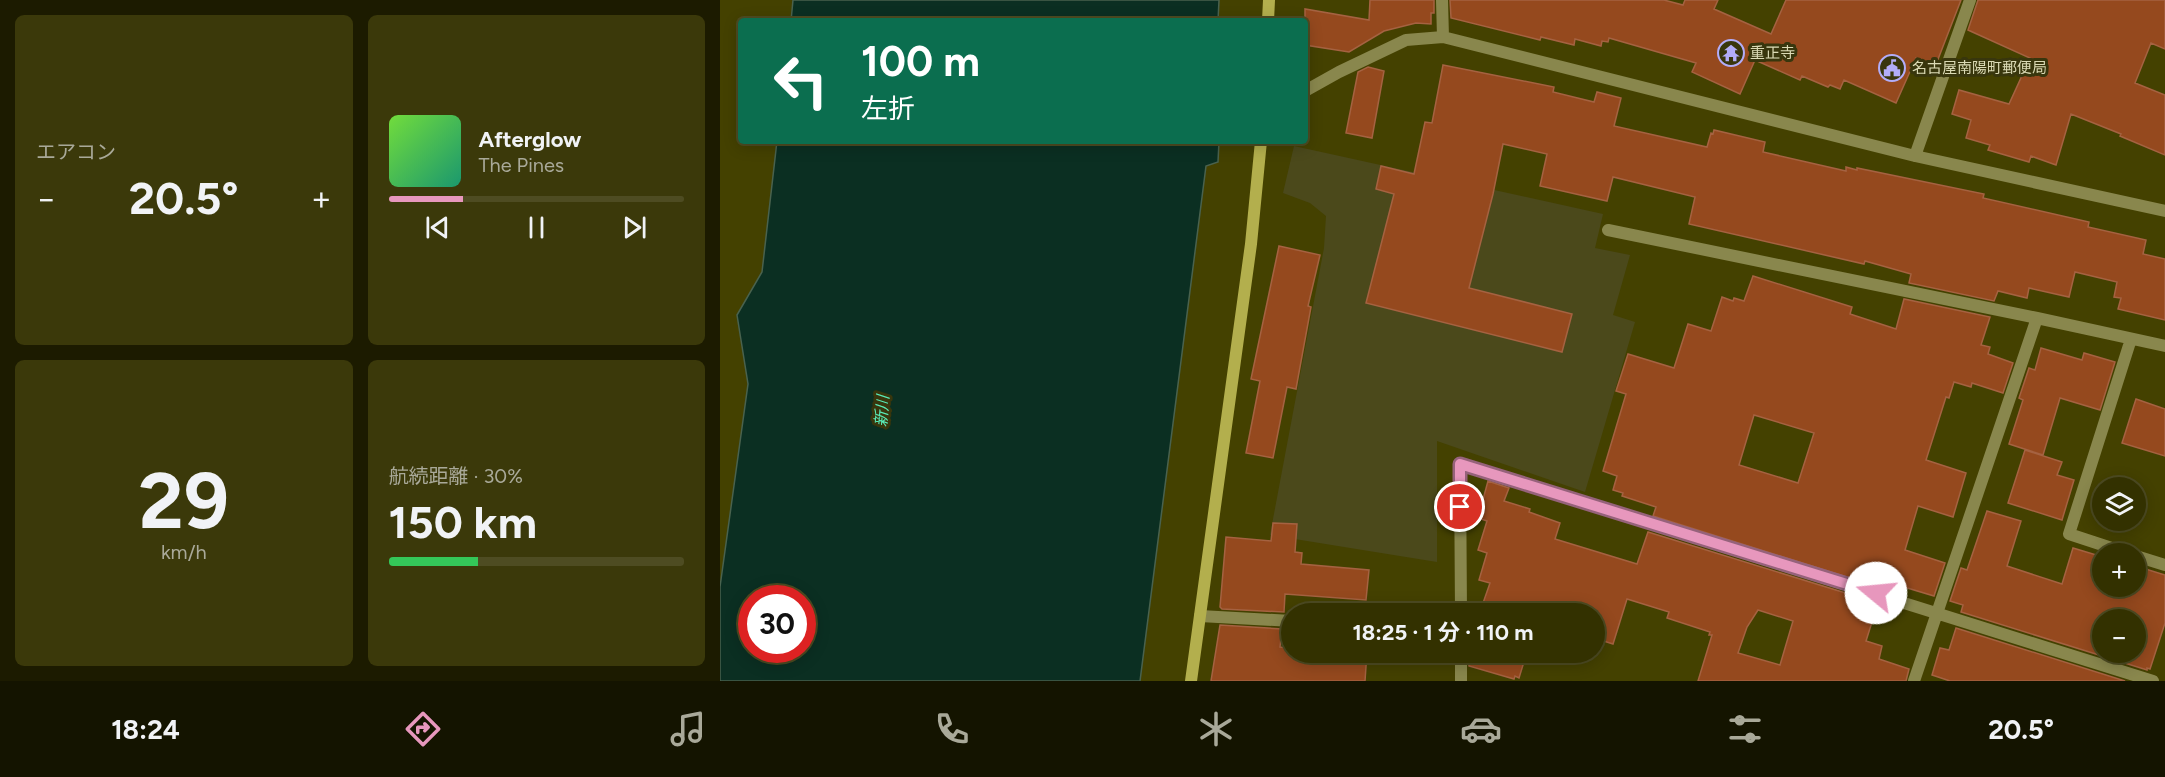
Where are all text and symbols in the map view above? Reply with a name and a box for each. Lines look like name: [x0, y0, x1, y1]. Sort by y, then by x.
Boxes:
text: 100 m: [861, 36, 980, 87]
temple icon: 重正寺: [1716, 38, 1746, 68]
icon: left: [762, 42, 840, 120]
place label: 重正寺: [1750, 44, 1795, 62]
public building icon: 名古屋南陽町郵便局: [1877, 53, 1907, 83]
place label: 名古屋南陽町郵便局: [1912, 59, 2047, 77]
text: 左折: [861, 92, 915, 125]
text: Afterglow: [479, 126, 581, 153]
text: エアコン: [36, 140, 116, 164]
text: The Pines: [479, 153, 564, 177]
text: 20.5°: [129, 171, 239, 225]
text: −: [36, 179, 57, 218]
text: +: [311, 179, 332, 218]
icon: previous: [421, 211, 454, 244]
icon: pause: [520, 211, 553, 244]
icon: next: [618, 211, 651, 244]
water label: 新川: [871, 392, 893, 428]
text: 29: [139, 454, 229, 548]
text: 航続距離 · 30%: [389, 464, 523, 488]
map controls: [2092, 477, 2146, 663]
button: layers: [2092, 477, 2146, 531]
pin: [1434, 481, 1485, 532]
icon: arrive: [1443, 490, 1476, 523]
text: 150 km: [389, 495, 537, 549]
text: km/h: [161, 540, 207, 564]
button: +: [2092, 543, 2146, 597]
position arrow: [1844, 561, 1908, 625]
speed limit sign: 30: [738, 585, 816, 663]
button: −: [2092, 609, 2146, 663]
text: 18:25 · 1 分 · 110 m: [1352, 619, 1534, 646]
icon: directions: [402, 708, 444, 750]
icon: music: [667, 708, 709, 750]
icon: phone: [931, 708, 973, 750]
icon: climate: [1195, 708, 1237, 750]
icon: car: [1460, 708, 1502, 750]
icon: filters: [1724, 708, 1766, 750]
text: 18:24: [111, 713, 180, 746]
text: 20.5°: [1988, 713, 2054, 746]

